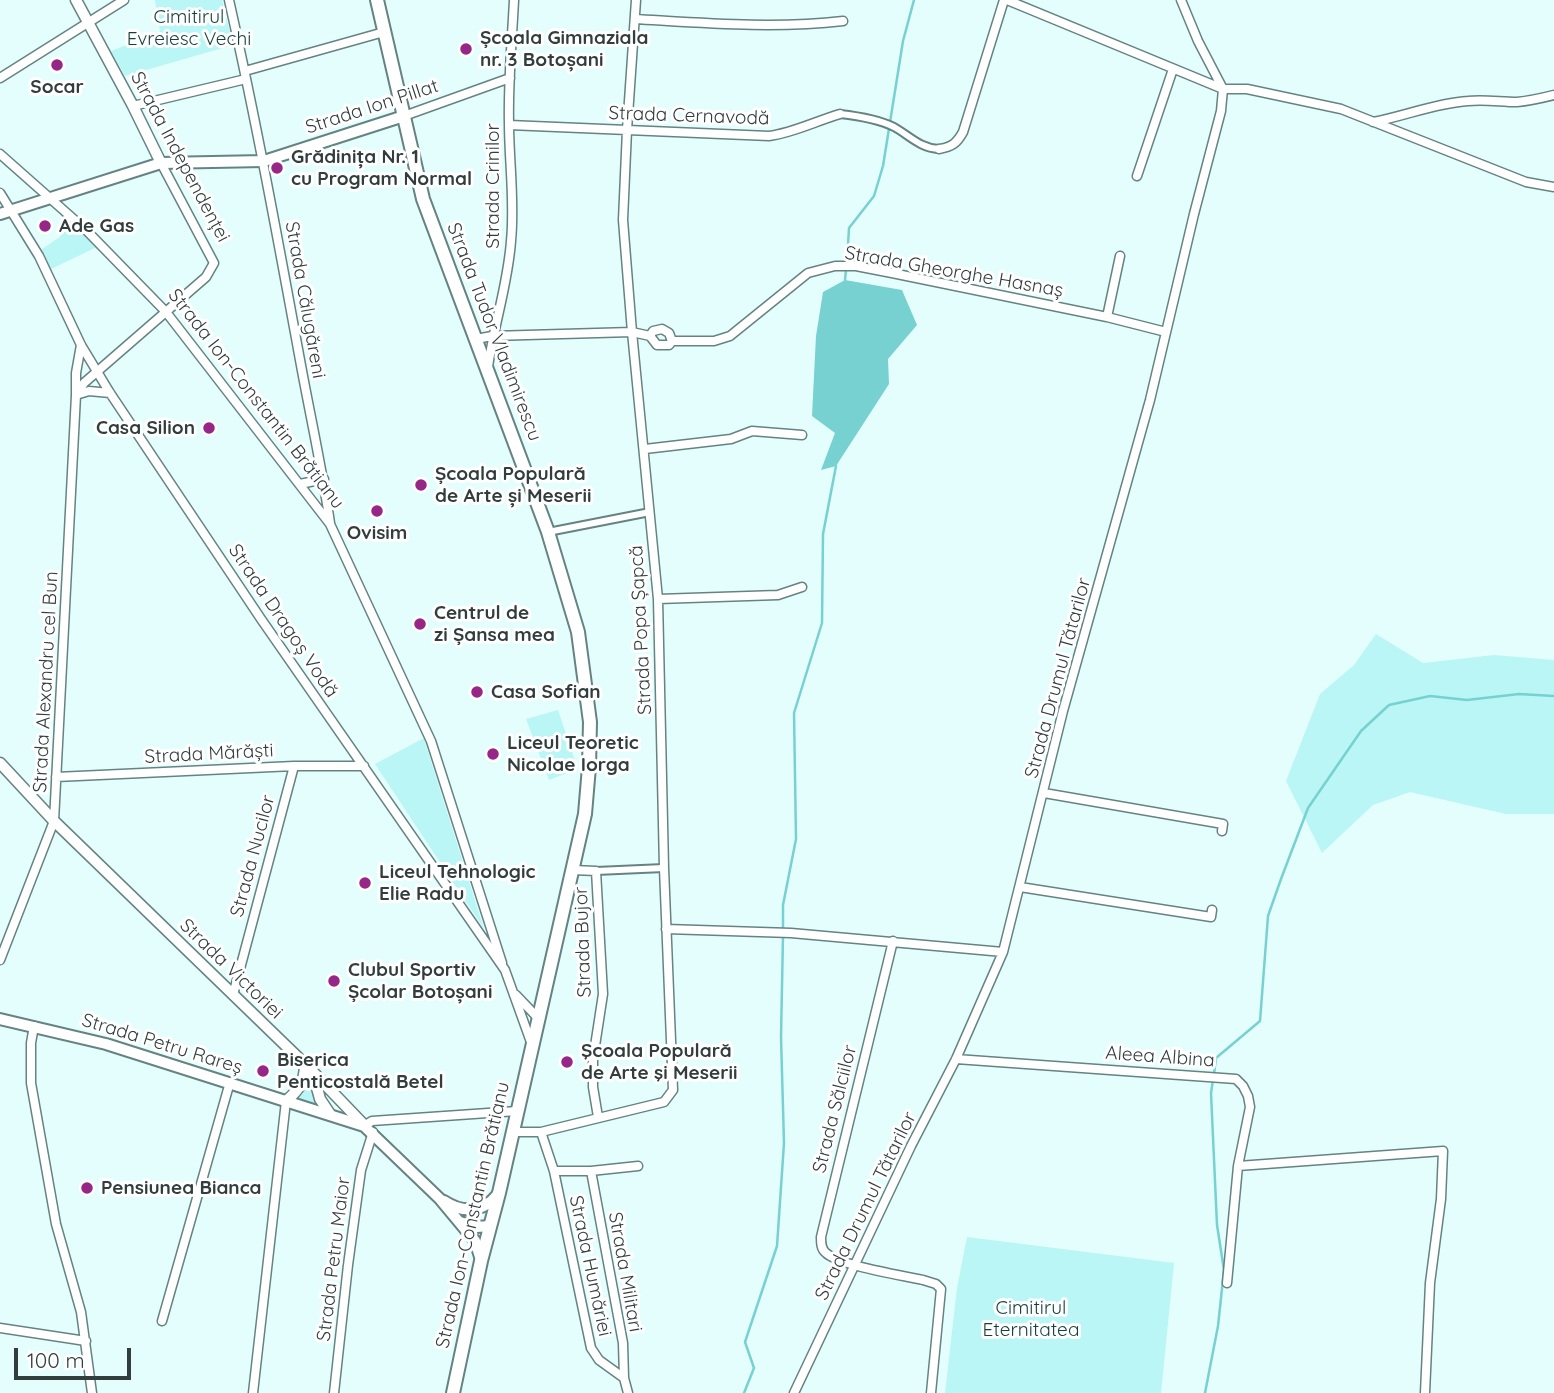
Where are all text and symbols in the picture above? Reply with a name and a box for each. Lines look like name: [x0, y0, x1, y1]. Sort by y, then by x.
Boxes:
park label: Cimitirul Evreiesc Vechi: [127, 6, 251, 50]
place label: Școala Gimnaziala nr. 3 Botoșani: [480, 27, 649, 71]
marker: Școala Gimnaziala nr. 3 Botoșani: [458, 41, 474, 57]
marker: Socar: [49, 57, 65, 73]
street label: Strada Independenței: [125, 68, 235, 246]
street label: Strada Ion Pillat: [303, 75, 441, 139]
place label: Socar: [30, 76, 84, 98]
street label: Strada Cernavodă: [608, 102, 770, 130]
street label: Strada Crinilor: [482, 123, 504, 249]
place label: Grădinița Nr. 1 cu Program Normal: [291, 146, 472, 190]
marker: Grădinița Nr. 1 cu Program Normal: [269, 160, 285, 176]
place label: Ade Gas: [59, 215, 134, 237]
marker: Ade Gas: [37, 218, 53, 234]
street label: Strada Călugăreni: [280, 220, 330, 380]
street label: Strada Tudor Vladimirescu: [442, 220, 546, 444]
street label: Strada Gheorghe Hasnaș: [843, 242, 1065, 302]
street label: Strada Ion-Constantin Brătianu: [163, 285, 349, 513]
place label: Casa Silion: [96, 417, 195, 439]
marker: Casa Silion: [201, 420, 217, 436]
place label: Școala Populară de Arte și Meserii: [435, 463, 591, 507]
marker: Școala Populară de Arte și Meserii: [413, 477, 429, 493]
marker: Ovisim: [369, 503, 385, 519]
place label: Ovisim: [347, 522, 407, 544]
street label: Strada Dragoș Vodă: [223, 540, 343, 702]
street label: Strada Popa Șapcă: [625, 545, 657, 715]
street label: Strada Alexandru cel Bun: [29, 571, 63, 793]
street label: Strada Drumul Tătarilor: [1020, 575, 1096, 781]
place label: Centrul de zi Șansa mea: [434, 602, 555, 646]
marker: Centrul de zi Șansa mea: [412, 616, 428, 632]
place label: Casa Sofian: [491, 681, 601, 703]
marker: Casa Sofian: [469, 684, 485, 700]
place label: Liceul Teoretic Nicolae Iorga: [507, 732, 639, 776]
street label: Strada Mărăști: [144, 739, 274, 769]
marker: Liceul Teoretic Nicolae Iorga: [485, 746, 501, 762]
street label: Strada Nucilor: [226, 792, 280, 920]
place label: Liceul Tehnologic Elie Radu: [379, 861, 535, 905]
marker: Liceul Tehnologic Elie Radu: [357, 875, 373, 891]
street label: Strada Bujor: [570, 886, 596, 998]
street label: Strada Victoriei: [175, 914, 287, 1024]
place label: Clubul Sportiv Școlar Botoșani: [348, 959, 492, 1003]
marker: Clubul Sportiv Școlar Botoșani: [326, 973, 342, 989]
street label: Strada Petru Rareș: [79, 1009, 245, 1079]
place label: Şcoala Populară de Arte şi Meserii: [581, 1040, 737, 1084]
street label: Aleea Albina: [1105, 1042, 1215, 1072]
street label: Strada Sălciilor: [808, 1043, 862, 1175]
place label: Biserica Penticostală Betel: [277, 1049, 444, 1093]
marker: Şcoala Populară de Arte şi Meserii: [559, 1054, 575, 1070]
marker: Biserica Penticostală Betel: [255, 1063, 271, 1079]
street label: Strada Ion-Constantin Brătianu: [431, 1080, 515, 1350]
street label: Strada Drumul Tătarilor: [810, 1108, 922, 1304]
street label: Strada Petru Maior: [313, 1175, 355, 1343]
place label: Pensiunea Bianca: [101, 1177, 261, 1199]
marker: Pensiunea Bianca: [79, 1180, 95, 1196]
street label: Strada Humăriei: [564, 1193, 616, 1339]
street label: Strada Militari: [603, 1210, 647, 1334]
park label: Cimitirul Eternitatea: [983, 1297, 1079, 1341]
scale bar: [18, 1334, 135, 1378]
text: 100 m: [27, 1347, 85, 1373]

